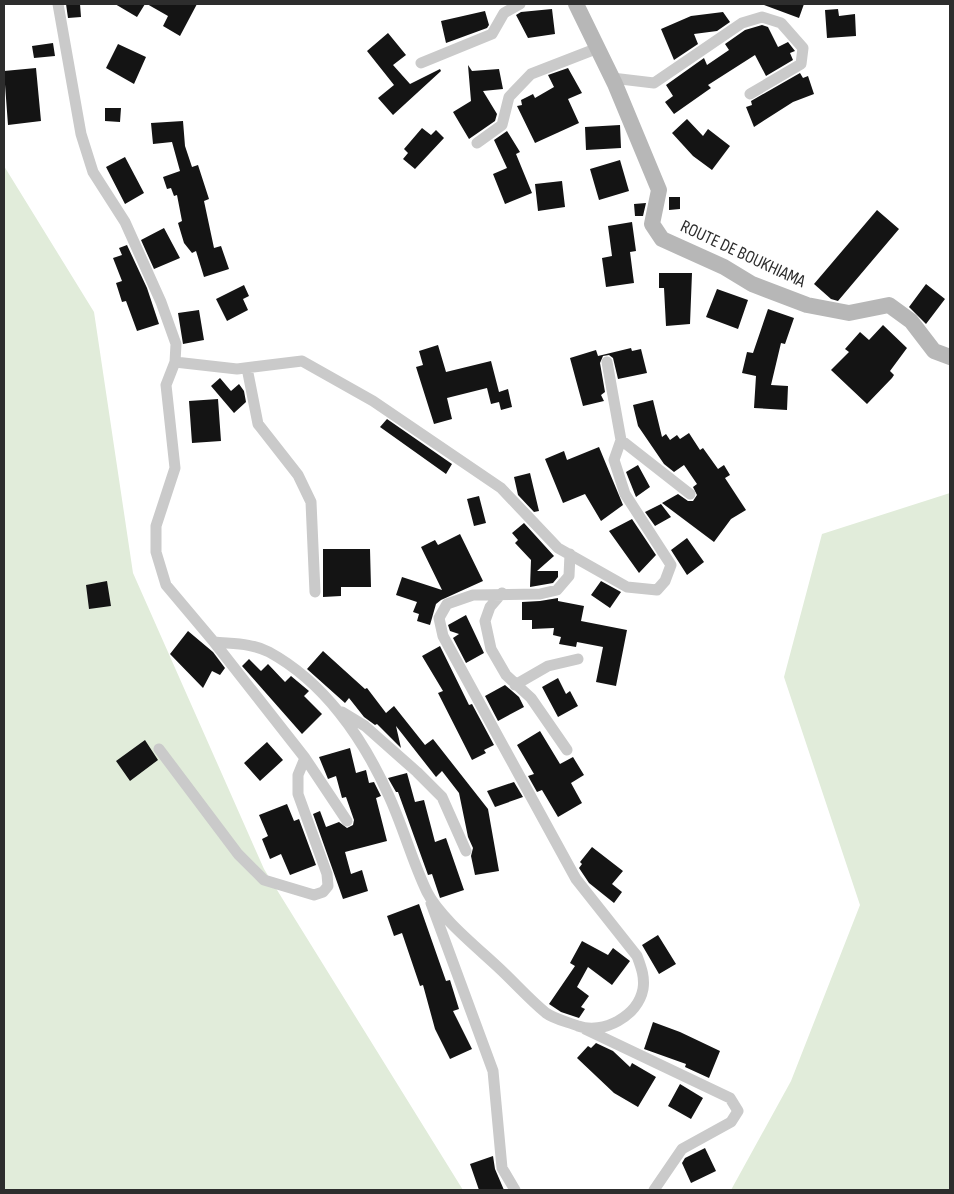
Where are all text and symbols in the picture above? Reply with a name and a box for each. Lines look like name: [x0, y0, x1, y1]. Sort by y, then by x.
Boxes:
street label: ROUTE DE BOUKHIAMA: [677, 216, 809, 292]

